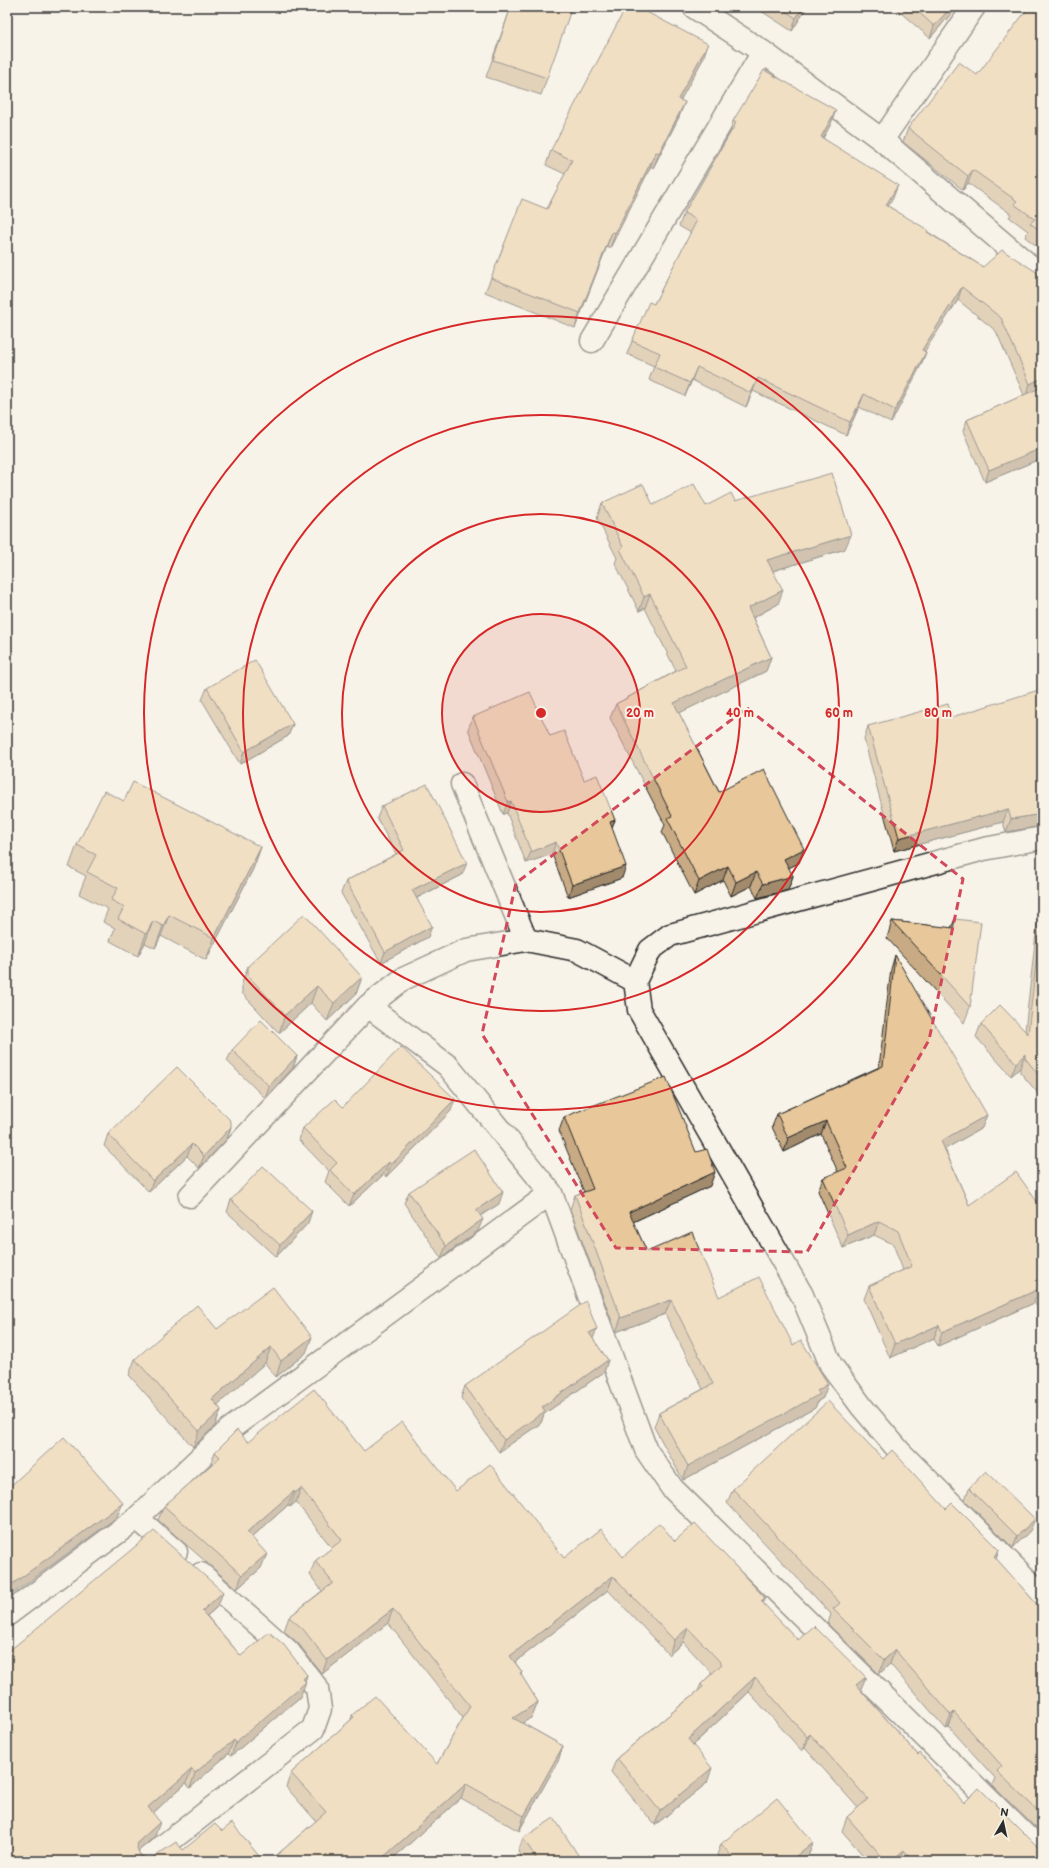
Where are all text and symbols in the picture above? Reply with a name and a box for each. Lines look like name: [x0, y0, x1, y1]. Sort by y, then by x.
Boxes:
centre of rings: [534, 706, 548, 720]
text: 20 m: [626, 706, 654, 721]
text: 40 m: [726, 706, 754, 721]
text: 60 m: [825, 706, 853, 721]
text: 80 m: [924, 706, 952, 721]
north arrow: [983, 1802, 1023, 1842]
text: N: [999, 1806, 1010, 1820]

